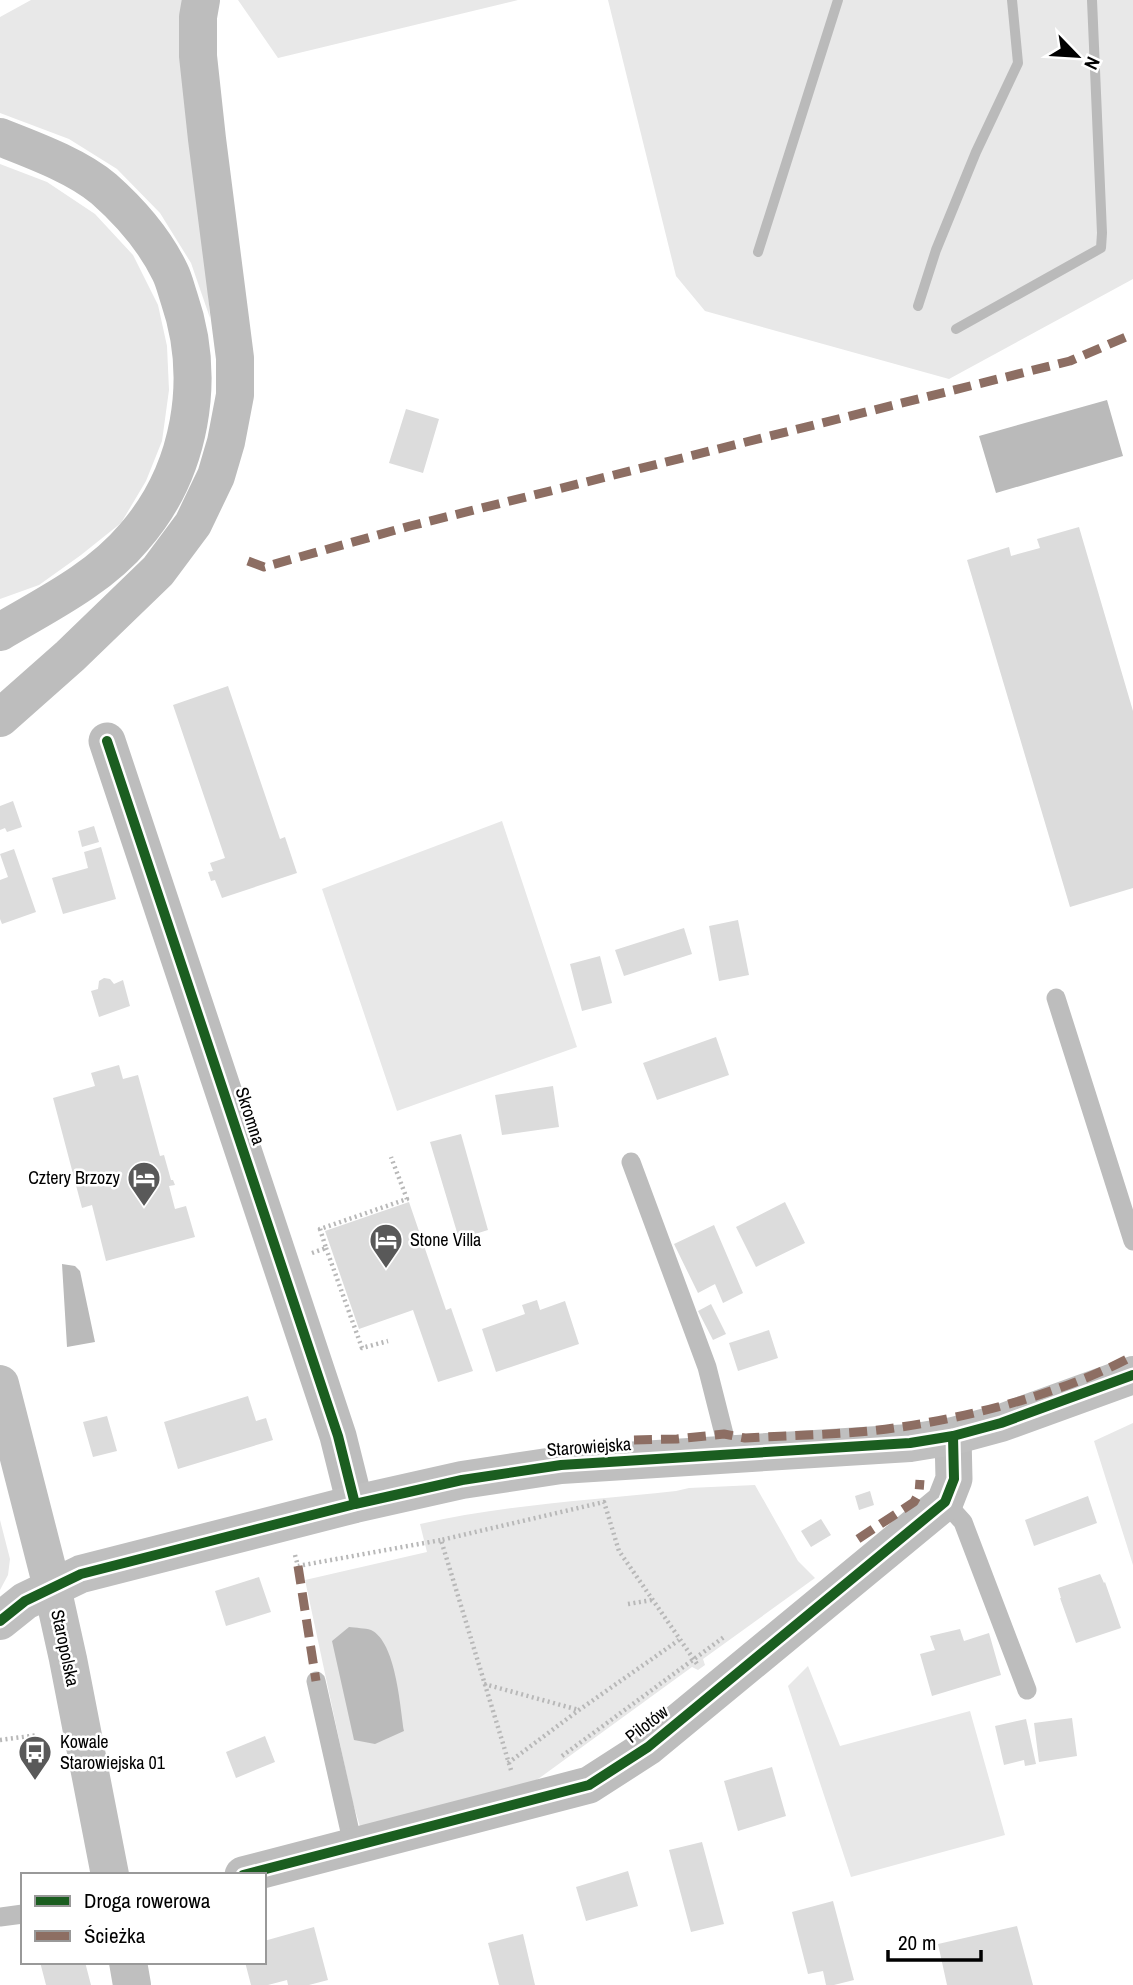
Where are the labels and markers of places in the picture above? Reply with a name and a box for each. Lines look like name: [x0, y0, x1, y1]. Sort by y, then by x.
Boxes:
hotel icon: Cztery Brzozy: [125, 1159, 163, 1208]
place label: Cztery Brzozy: [28, 1165, 121, 1190]
hotel icon: Stone Villa: [367, 1221, 405, 1270]
place label: Stone Villa: [410, 1227, 481, 1252]
place label: Kowale Starowiejska 01: [60, 1729, 166, 1775]
bus stop icon: Kowale Starowiejska 01: [16, 1733, 54, 1782]

